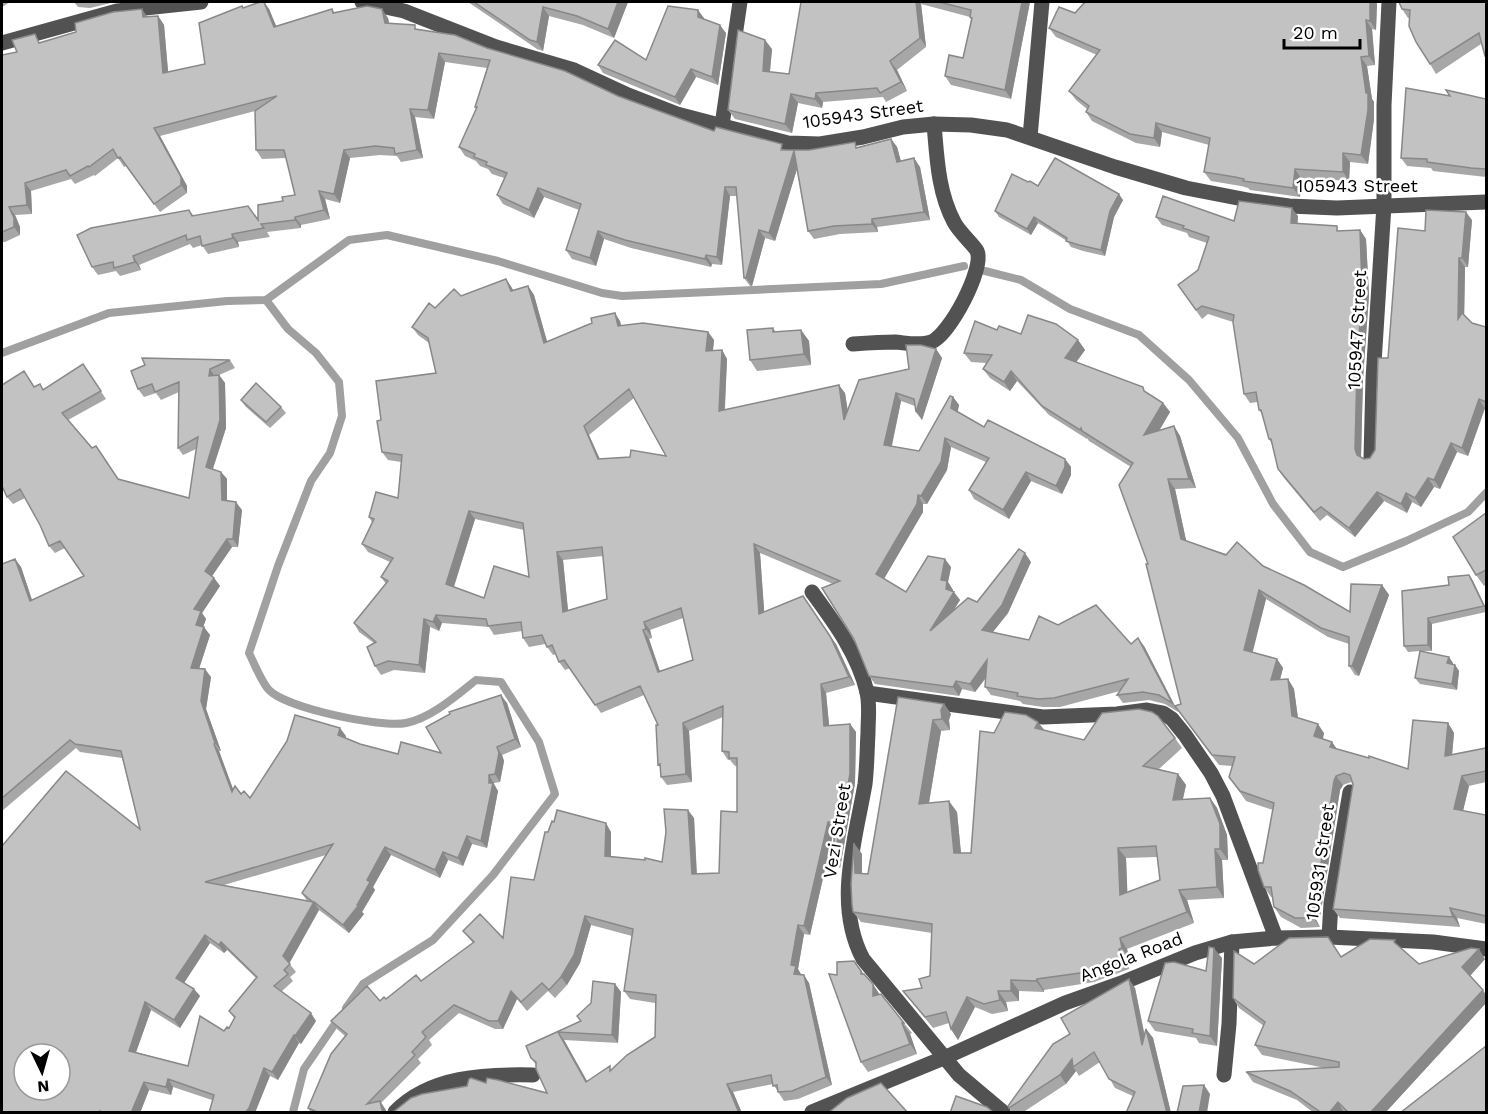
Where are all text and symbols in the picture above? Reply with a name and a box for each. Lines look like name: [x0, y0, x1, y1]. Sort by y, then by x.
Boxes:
scale bar: [1284, 12, 1360, 50]
text: 20 m: [1293, 22, 1338, 43]
street label: 105943 Street: [801, 95, 925, 132]
street label: 105943 Street: [1296, 175, 1418, 196]
street label: 105947 Street: [1343, 269, 1370, 390]
street label: Vezi Street: [819, 781, 854, 880]
street label: 105931 Street: [1301, 802, 1338, 921]
street label: Angola Road: [1076, 927, 1185, 986]
north arrow: [12, 1042, 72, 1102]
text: N: [37, 1076, 50, 1096]

